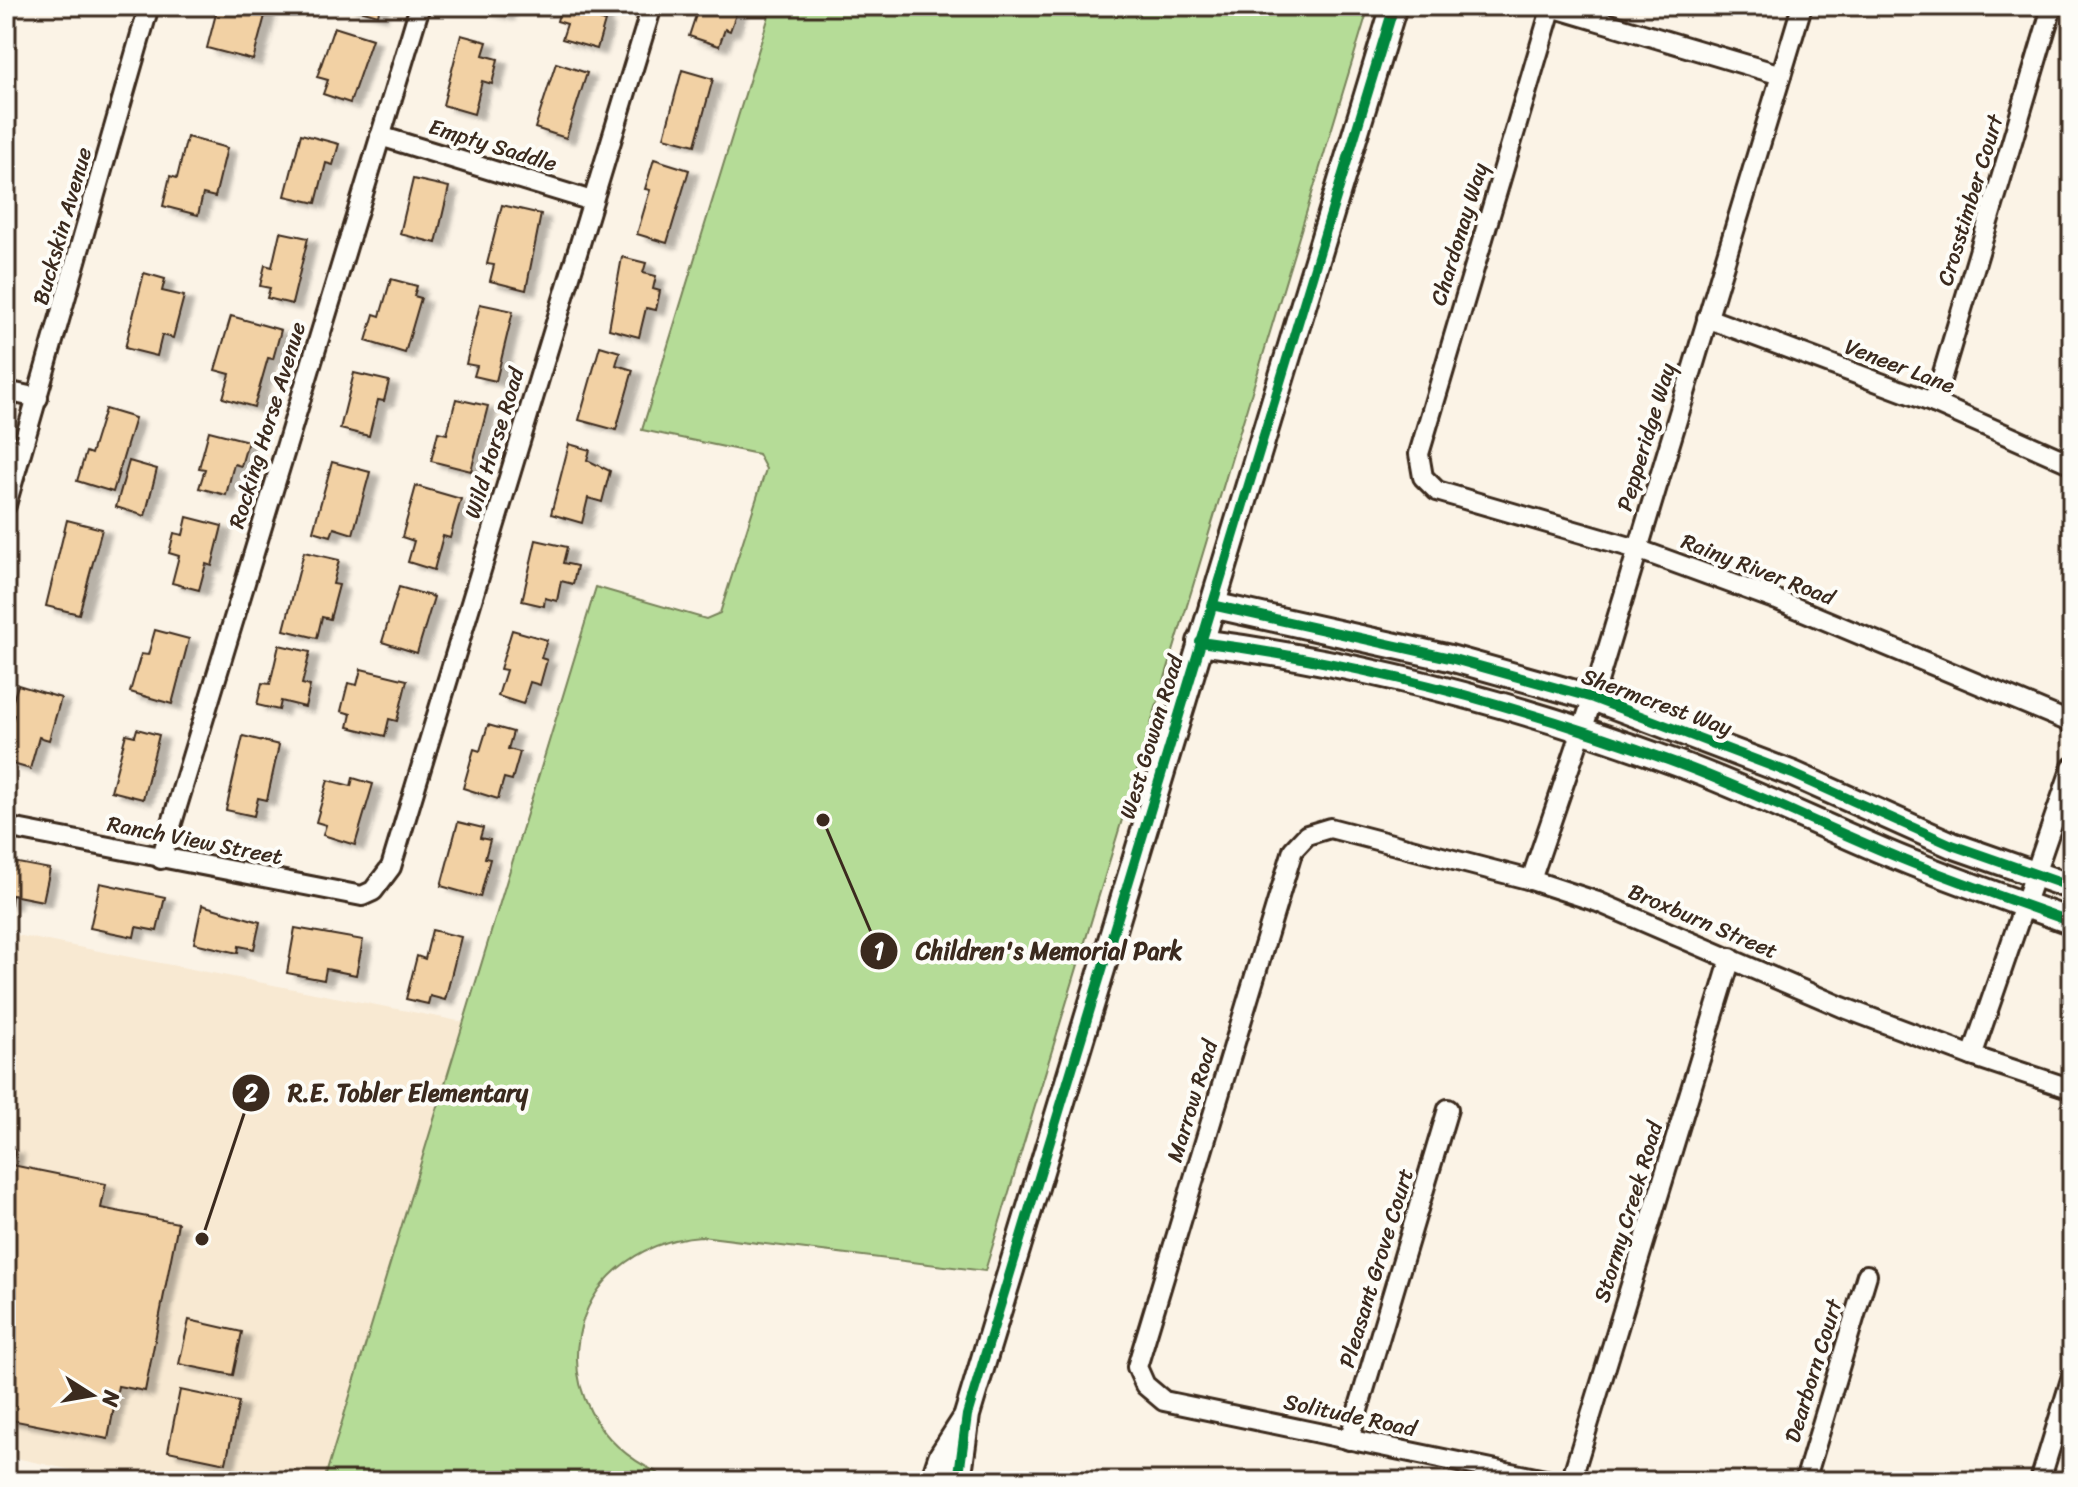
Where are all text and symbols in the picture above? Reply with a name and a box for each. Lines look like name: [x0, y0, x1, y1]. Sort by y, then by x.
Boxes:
street label: Empty Saddle: [424, 107, 562, 183]
street label: Crosstimber Court: [1925, 108, 2015, 290]
street label: Buckskin Avenue: [21, 142, 103, 310]
street label: Chardonay Way: [1419, 157, 1499, 310]
street label: Rocking Horse Avenue: [217, 317, 317, 533]
street label: Veneer Lane: [1839, 327, 1961, 405]
street label: Pepperidge Way: [1605, 357, 1687, 516]
street label: Wild Horse Road: [453, 361, 536, 523]
street label: Rainy River Road: [1675, 522, 1842, 617]
street label: West Gowan Road: [1108, 649, 1195, 824]
street label: Shermcrest Way: [1576, 657, 1738, 747]
street label: Ranch View Street: [104, 804, 286, 876]
street label: Broxburn Street: [1622, 872, 1784, 970]
callout: Children's Memorial Park: [859, 927, 1198, 975]
text: 1: [874, 930, 884, 972]
text: Children's Memorial Park: [915, 930, 1182, 972]
street label: Marrow Road: [1155, 1034, 1229, 1167]
callout: R.E. Tobler Elementary: [231, 1069, 544, 1117]
text: 2: [243, 1072, 258, 1114]
text: R.E. Tobler Elementary: [287, 1072, 529, 1114]
street label: Stormy Creek Road: [1582, 1115, 1674, 1307]
street label: Pleasant Grove Court: [1327, 1163, 1425, 1372]
street label: Dearborn Court: [1773, 1293, 1854, 1448]
north arrow: [52, 1355, 132, 1435]
street label: Solitude Road: [1280, 1382, 1421, 1448]
text: N: [90, 1387, 132, 1411]

